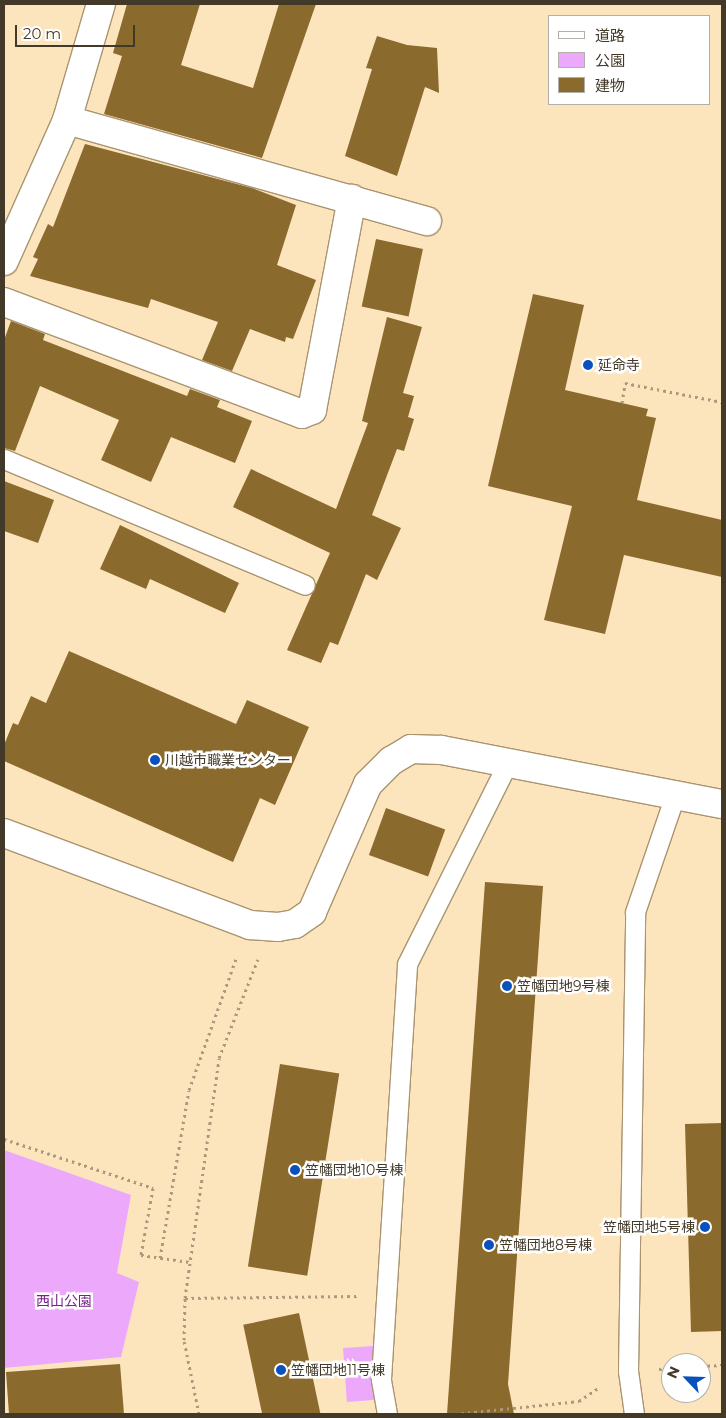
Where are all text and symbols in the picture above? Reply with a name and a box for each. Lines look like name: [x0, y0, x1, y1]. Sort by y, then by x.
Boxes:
scale bar: [18, 15, 138, 47]
legend: [548, 15, 711, 105]
text: 20 m: [23, 24, 61, 43]
text: 道路: [595, 26, 625, 45]
text: 公園: [595, 51, 625, 70]
text: 建物: [595, 76, 625, 95]
place label: 延命寺: [598, 357, 640, 373]
marker: 延命寺: [582, 359, 594, 371]
place label: 川越市職業センター: [165, 752, 291, 768]
marker: 川越市職業センター: [149, 754, 161, 766]
place label: 笠幡団地9号棟: [517, 978, 610, 994]
marker: 笠幡団地9号棟: [501, 980, 513, 992]
place label: 笠幡団地10号棟: [305, 1162, 403, 1178]
marker: 笠幡団地10号棟: [289, 1164, 301, 1176]
place label: 笠幡団地5号棟: [603, 1219, 695, 1235]
marker: 笠幡団地5号棟: [699, 1221, 711, 1233]
place label: 笠幡団地8号棟: [499, 1237, 592, 1253]
marker: 笠幡団地8号棟: [483, 1239, 495, 1251]
park label: 西山公園: [36, 1293, 92, 1309]
north arrow: [661, 1353, 711, 1403]
place label: 笠幡団地11号棟: [291, 1362, 385, 1378]
text: N: [663, 1363, 684, 1381]
marker: 笠幡団地11号棟: [275, 1364, 287, 1376]

